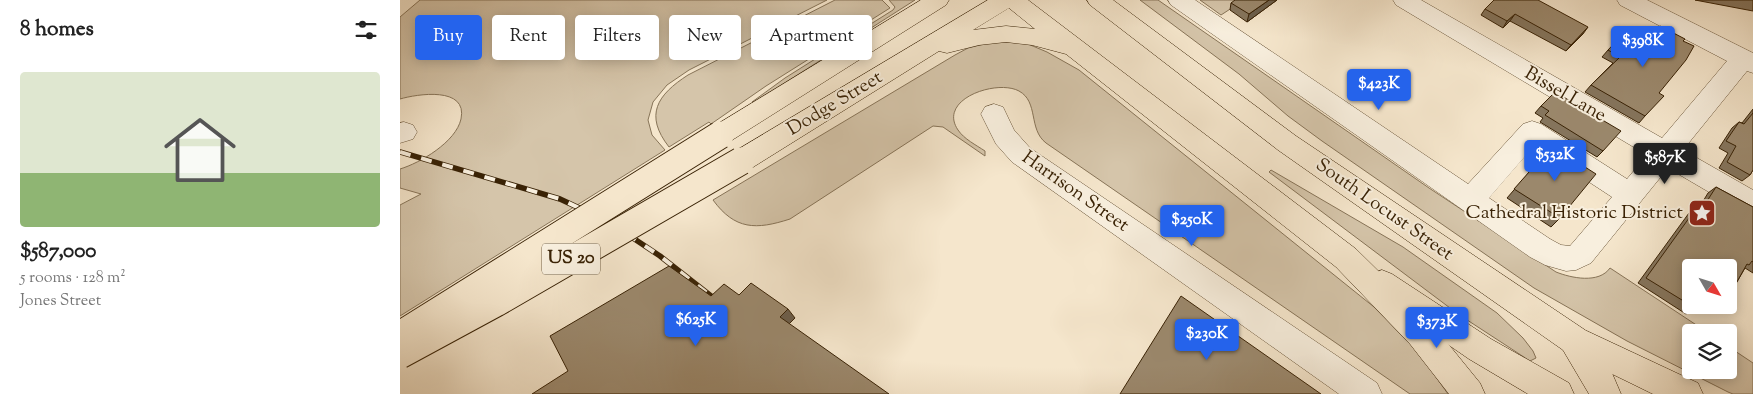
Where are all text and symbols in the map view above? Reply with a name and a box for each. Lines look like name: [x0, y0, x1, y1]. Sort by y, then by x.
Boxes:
text: 8 homes: [20, 15, 94, 45]
chip: Buy: [415, 15, 482, 60]
chip: Rent: [492, 15, 565, 60]
chip: Filters: [575, 15, 659, 60]
chip: New: [669, 15, 741, 60]
chip: Apartment: [751, 15, 872, 60]
icon: filters: [352, 16, 380, 44]
pin: $398K: [1608, 26, 1678, 68]
text: $398K: [1622, 30, 1664, 53]
street label: Bissel Lane: [1519, 61, 1611, 129]
street label: Dodge Street: [782, 65, 888, 143]
pin: $423K: [1344, 68, 1414, 111]
text: $423K: [1358, 73, 1400, 96]
icon: home: [155, 105, 245, 195]
pin: $532K: [1520, 140, 1590, 182]
pin: $587K: [1630, 142, 1700, 185]
text: $532K: [1535, 144, 1575, 167]
street label: Harrison Street: [1016, 145, 1134, 239]
text: $587K: [1644, 147, 1686, 170]
street label: South Locust Street: [1310, 152, 1459, 268]
place icon: Cathedral Historic District: [1687, 198, 1717, 228]
place label: Cathedral Historic District: [1466, 200, 1683, 227]
pin: $250K: [1157, 204, 1227, 247]
text: $250K: [1171, 209, 1213, 232]
text: $587,000: [20, 237, 96, 267]
road number: US 20: [542, 243, 600, 274]
north arrow: [1682, 259, 1738, 314]
map controls: [1682, 259, 1737, 379]
text: 5 rooms · 128 m²: [20, 267, 126, 290]
text: Jones Street: [20, 290, 101, 313]
pin: $625K: [661, 304, 731, 347]
pin: $373K: [1402, 306, 1472, 349]
text: $625K: [676, 309, 716, 332]
text: $373K: [1416, 311, 1458, 334]
pin: $230K: [1172, 318, 1242, 361]
text: $230K: [1186, 323, 1228, 346]
button: layers: [1682, 324, 1737, 379]

